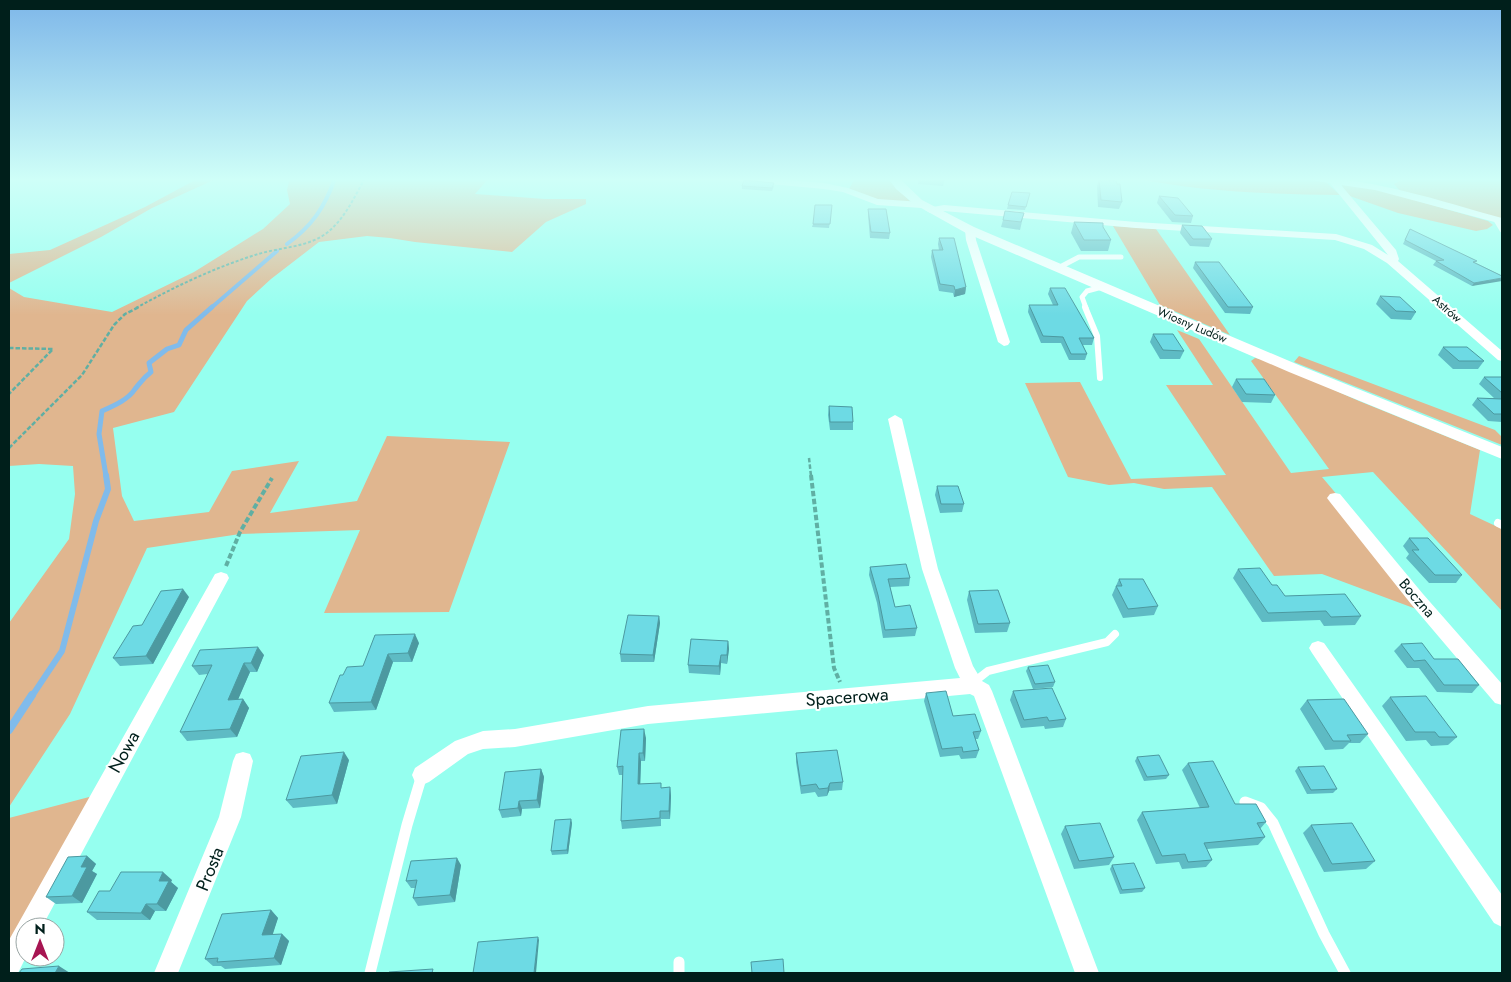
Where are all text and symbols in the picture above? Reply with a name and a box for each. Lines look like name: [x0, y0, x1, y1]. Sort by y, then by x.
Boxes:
street label: Astrów: [1428, 291, 1466, 328]
street label: Wiosny Ludów: [1154, 302, 1231, 348]
street label: Boczna: [1394, 574, 1440, 622]
street label: Spacerowa: [805, 681, 889, 713]
street label: Nowa: [102, 726, 146, 778]
street label: Prosta: [189, 843, 231, 895]
north arrow: [15, 917, 65, 967]
text: N: [34, 919, 46, 939]

